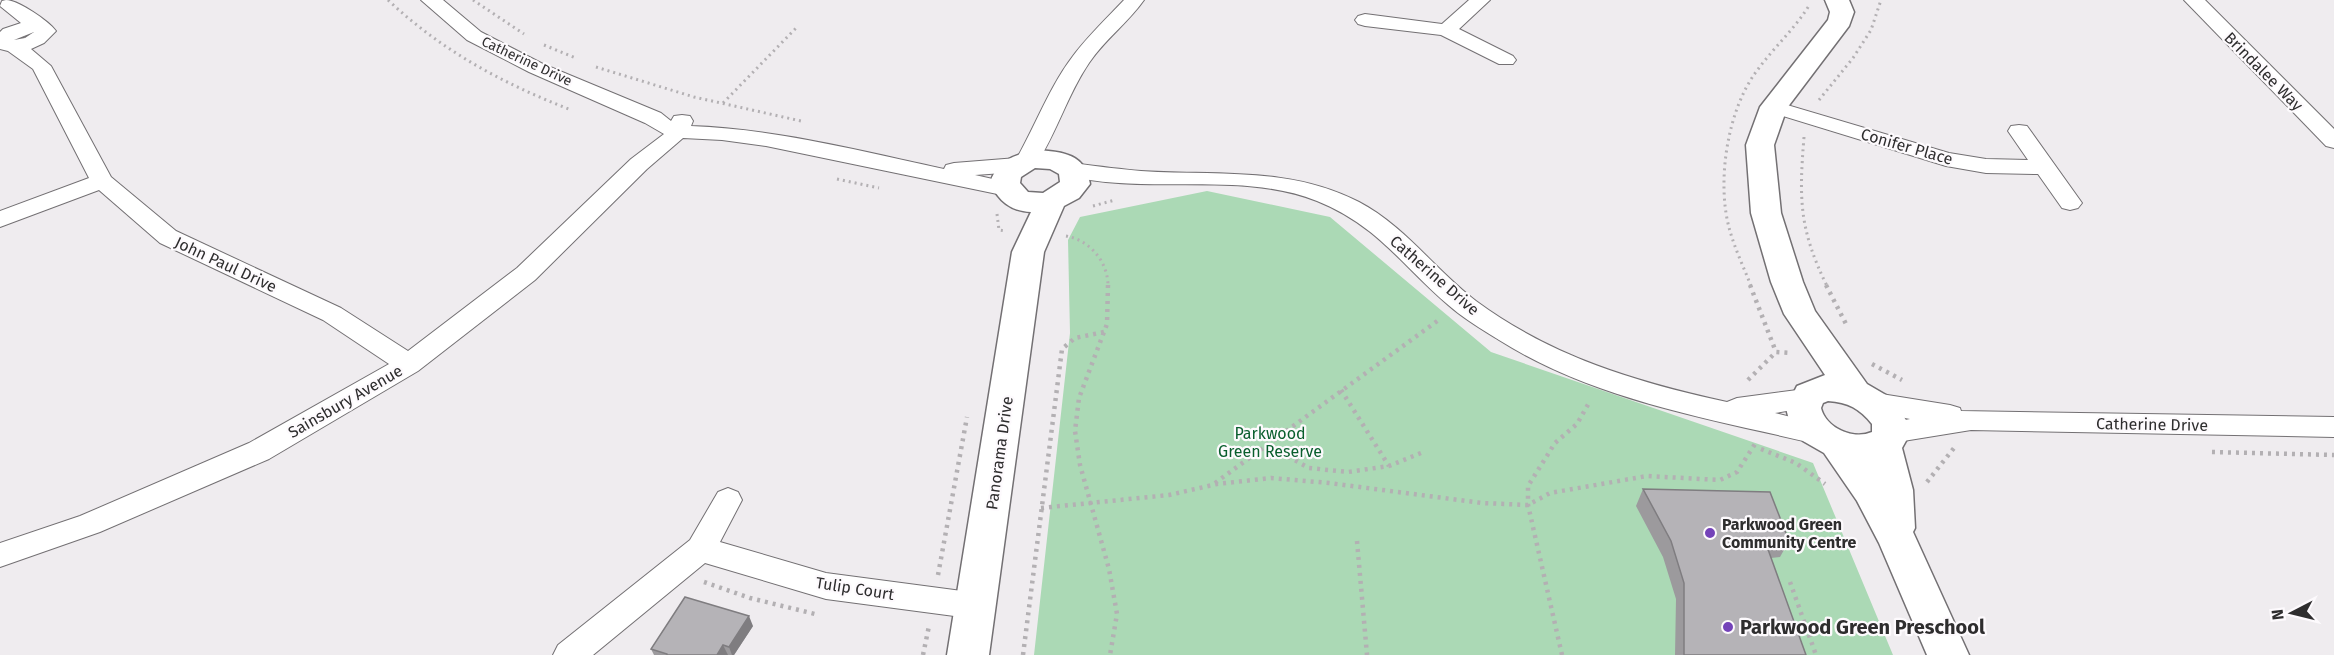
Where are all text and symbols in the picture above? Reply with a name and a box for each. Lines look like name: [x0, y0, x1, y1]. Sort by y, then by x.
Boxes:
street label: Brindalee Way: [2220, 28, 2307, 115]
street label: Catherine Drive: [479, 33, 575, 90]
street label: Conifer Place: [1859, 124, 1955, 169]
street label: Catherine Drive: [1386, 231, 1483, 319]
street label: John Paul Drive: [172, 233, 280, 296]
street label: Sainsbury Avenue: [285, 361, 406, 442]
street label: Panorama Drive: [982, 395, 1017, 511]
street label: Catherine Drive: [2096, 414, 2208, 435]
park label: Parkwood Green Reserve: [1218, 424, 1322, 461]
place label: Parkwood Green Community Centre: [1722, 515, 1856, 552]
marker: Parkwood Green Community Centre: [1703, 526, 1717, 540]
street label: Tulip Court: [814, 573, 896, 604]
north arrow: [2262, 583, 2322, 643]
text: N: [2268, 608, 2288, 621]
place label: Parkwood Green Preschool: [1740, 615, 1985, 639]
marker: Parkwood Green Preschool: [1721, 620, 1735, 634]

